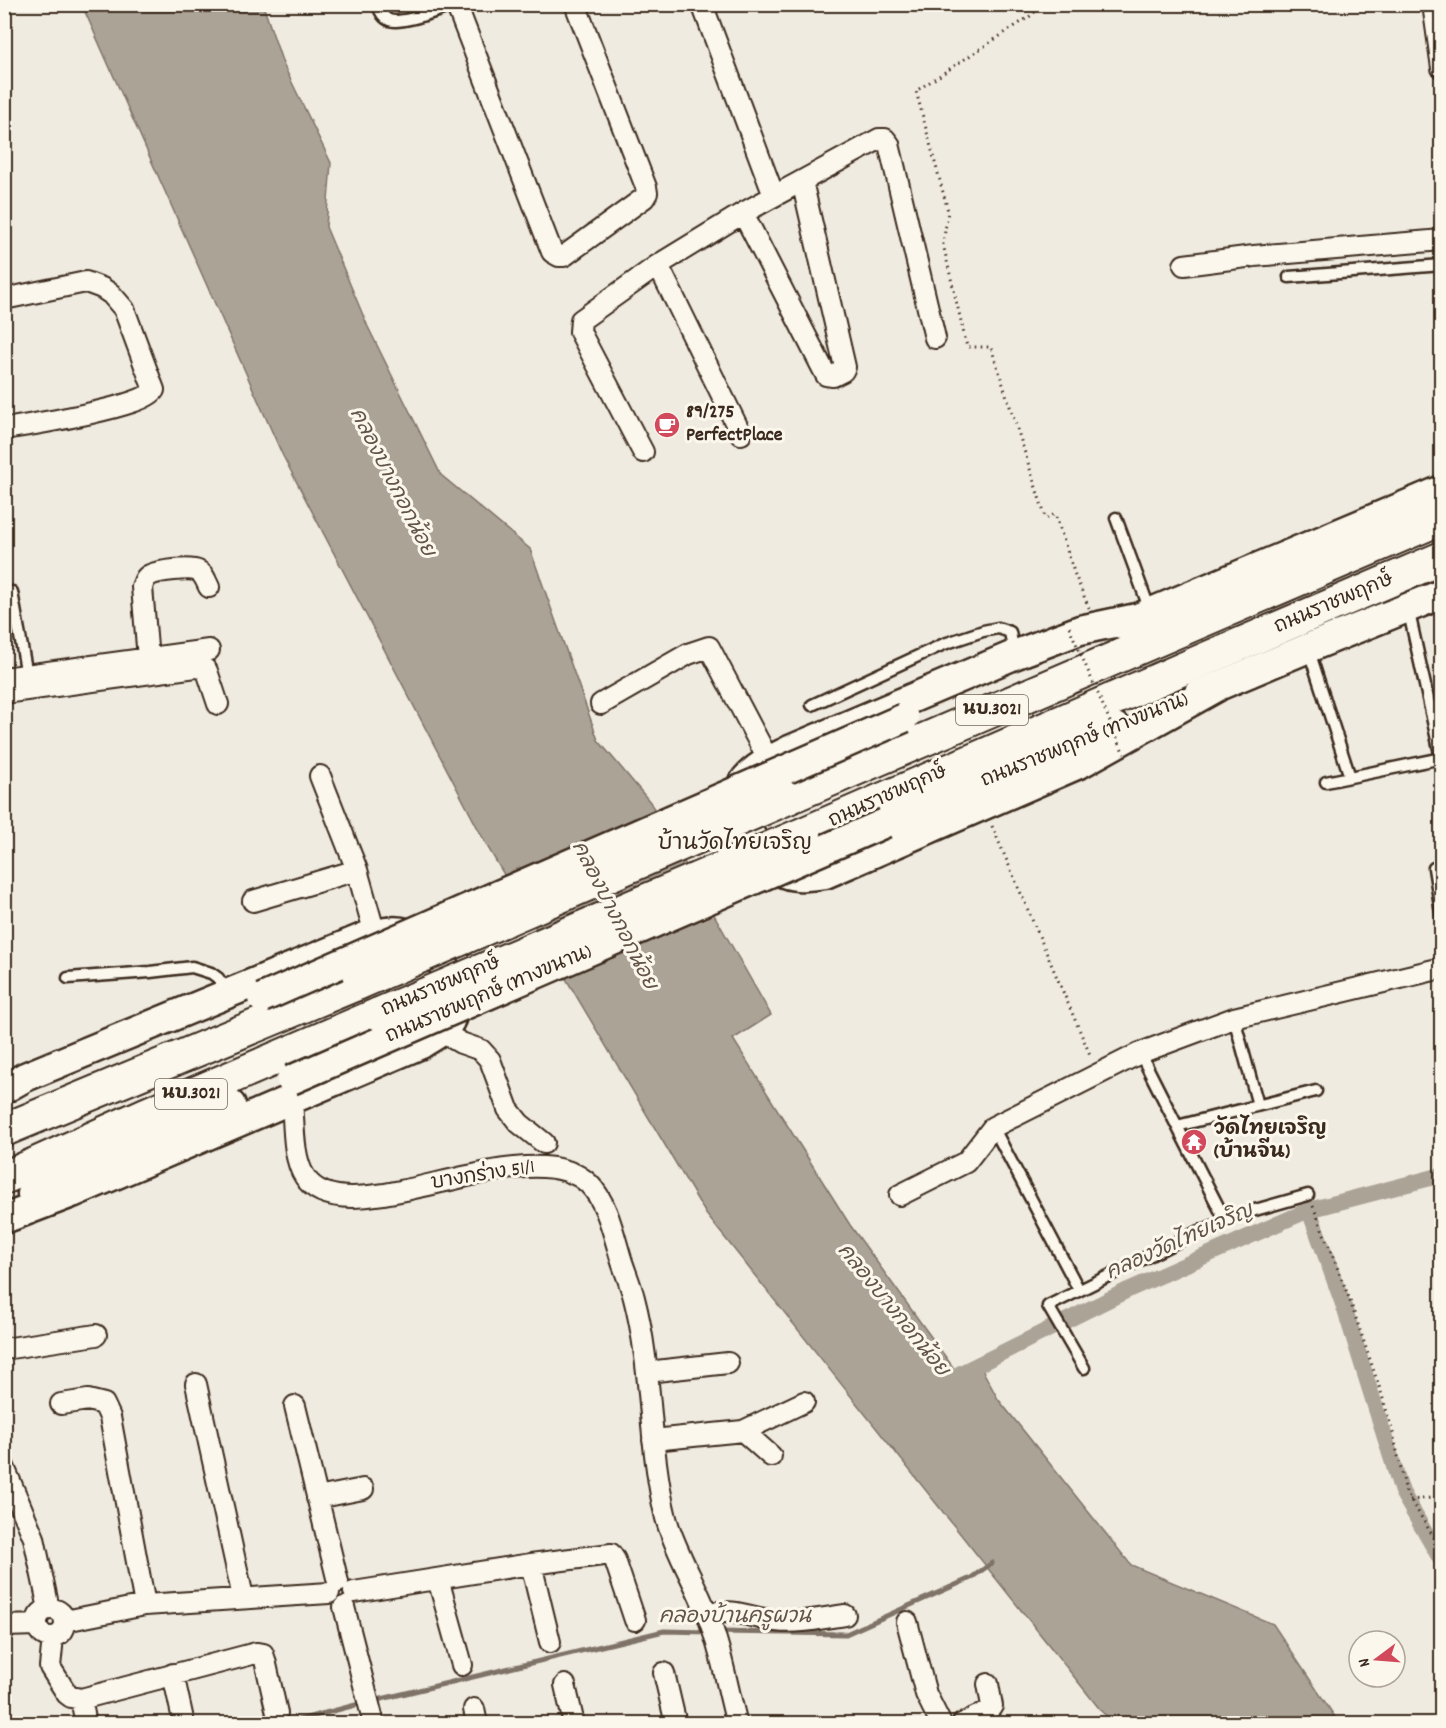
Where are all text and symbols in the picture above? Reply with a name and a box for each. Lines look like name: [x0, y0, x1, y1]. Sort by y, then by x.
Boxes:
place label: 89/275 PerfectPlace: [686, 399, 783, 450]
water label: คลองบางกอกน้อย: [340, 403, 443, 565]
cafe icon: 89/275 PerfectPlace: [652, 410, 682, 440]
street label: ถนนราชพฤกษ์: [1270, 564, 1398, 642]
street label: ถนนราชพฤกษ์ (ทางขนาน): [976, 685, 1193, 796]
road number: นบ.3021: [956, 695, 1028, 725]
street label: ถนนราชพฤกษ์: [824, 756, 952, 836]
district label: บ้านวัดไทยเจริญ: [658, 827, 812, 860]
water label: คลองบางกอกน้อย: [562, 836, 665, 998]
street label: ถนนราชพฤกษ์ (ทางขนาน): [381, 937, 597, 1051]
street label: ถนนราชพฤกษ์: [377, 947, 505, 1025]
road number: นบ.3021: [155, 1079, 227, 1109]
place label: วัดไทยเจริญ (บ้านจีน): [1214, 1114, 1327, 1167]
temple icon: วัดไทยเจริญ (บ้านจีน): [1179, 1127, 1209, 1157]
street label: บางกร่าง 51/1: [429, 1152, 537, 1198]
water label: คลองวัดไทยเจริญ: [1101, 1194, 1260, 1289]
water label: คลองบางกอกน้อย: [829, 1237, 957, 1386]
water label: คลองบ้านครูผวน: [659, 1602, 812, 1633]
north arrow: [1347, 1629, 1407, 1689]
text: N: [1353, 1655, 1377, 1669]

